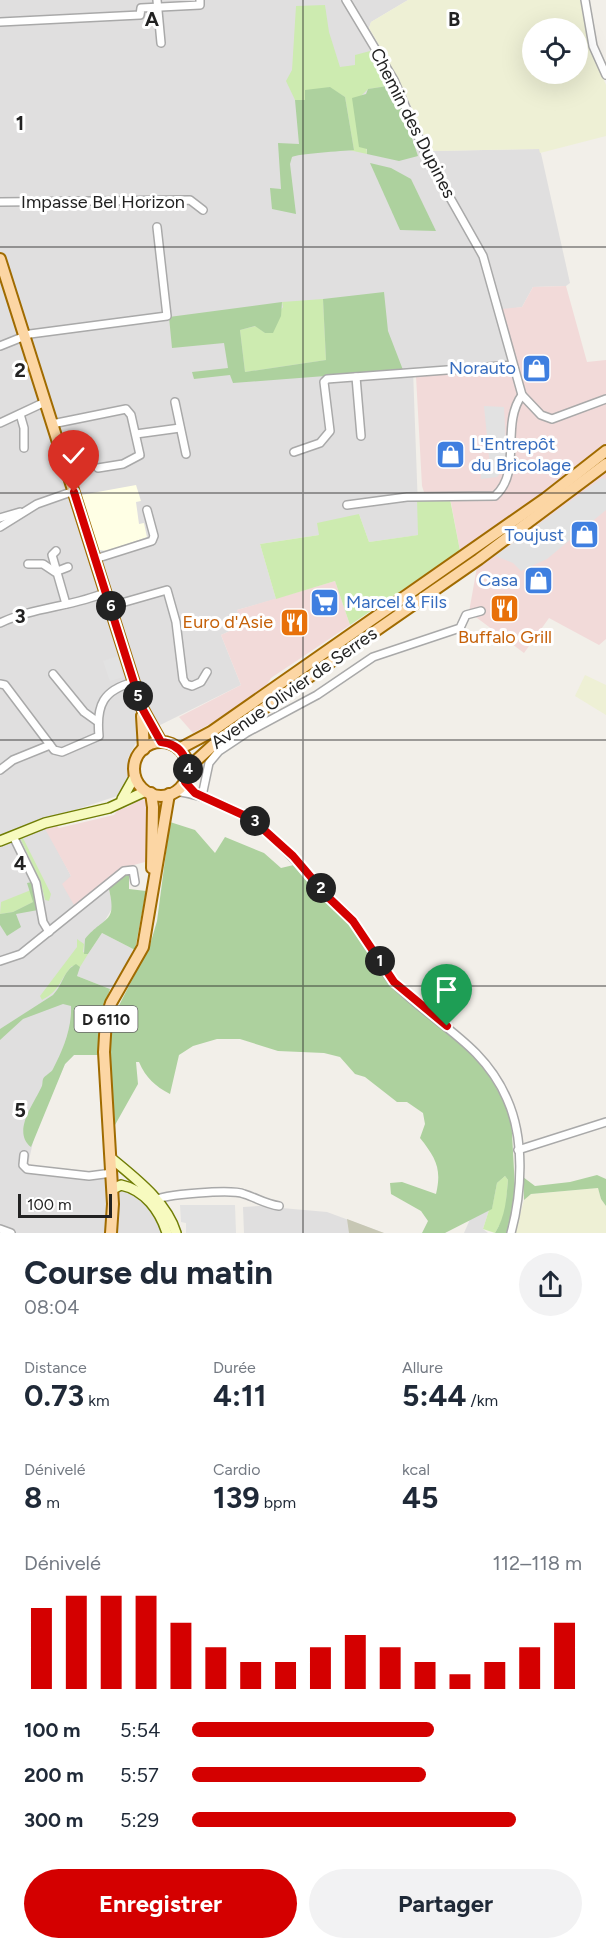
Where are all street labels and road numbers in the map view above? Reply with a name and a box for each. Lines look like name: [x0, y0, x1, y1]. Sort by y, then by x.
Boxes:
street label: Chemin des Dupines: [366, 44, 460, 202]
street label: Impasse Bel Horizon: [21, 191, 185, 213]
street label: Avenue Olivier de Serres: [207, 622, 381, 754]
road number: D 6110: [74, 1006, 138, 1032]

